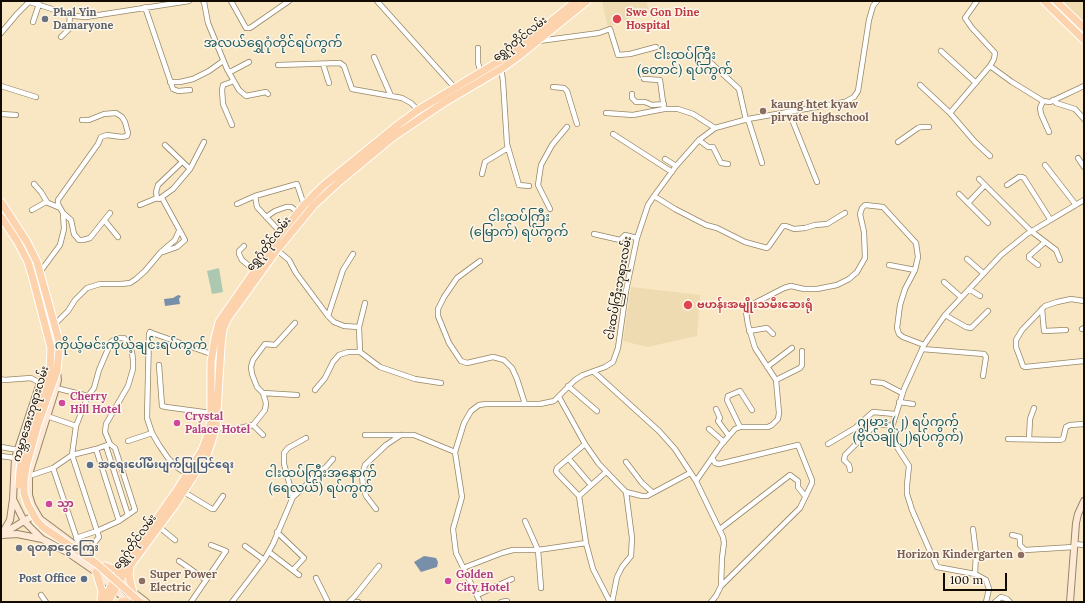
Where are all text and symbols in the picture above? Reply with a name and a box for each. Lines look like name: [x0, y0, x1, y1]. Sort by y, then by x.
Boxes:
place label: Phal Yin Damaryone: [53, 6, 113, 32]
place label: Swe Gon Dine Hospital: [626, 6, 699, 32]
marker: Swe Gon Dine Hospital: [611, 13, 623, 25]
marker: Phal Yin Damaryone: [40, 14, 50, 24]
street label: ရွှေဂုံတိုင်လမ်း: [490, 14, 550, 64]
district label: အလယ်ရွှေဂုံတိုင်ရပ်ကွက်: [204, 35, 342, 51]
district label: ငါးထပ်ကြီး (တောင်) ရပ်ကွက်: [637, 47, 733, 78]
place label: kaung htet kyaw pirvate highschool: [771, 98, 869, 124]
marker: kaung htet kyaw pirvate highschool: [758, 106, 768, 116]
district label: ငါးထပ်ကြီး (မြောက်) ရပ်ကွက်: [470, 209, 568, 240]
street label: ရွှေဂုံတိုင်လမ်း: [244, 214, 294, 274]
street label: ငါးထပ်ကြီးဘုရားလမ်း: [603, 235, 635, 341]
place label: ဗဟန်းအမျိုးသမီးဆေးရုံ: [697, 298, 813, 312]
marker: ဗဟန်းအမျိုးသမီးဆေးရုံ: [682, 299, 694, 311]
district label: ကိုယ့်မင်းကိုယ့်ချင်းရပ်ကွက်: [55, 337, 207, 353]
street label: ကမ္ဘာအေးဘုရားလမ်း: [10, 364, 52, 464]
place label: Cherry Hill Hotel: [70, 390, 121, 416]
marker: Cherry Hill Hotel: [57, 398, 67, 408]
place label: Crystal Palace Hotel: [185, 410, 250, 436]
district label: ဂျမား (၂) ရပ်ကွက် (ဗိုလ်ချို(၂)ရပ်ကွက်): [853, 414, 963, 445]
marker: Crystal Palace Hotel: [172, 418, 182, 428]
place label: အရေးပေါ်မီးပျက်ပြုပြင်ရေး: [98, 458, 234, 472]
marker: အရေးပေါ်မီးပျက်ပြုပြင်ရေး: [85, 460, 95, 470]
district label: ငါးထပ်ကြီးအနောက် (ရေလယ်) ရပ်ကွက်: [265, 465, 377, 496]
place label: သွာ: [57, 497, 74, 511]
marker: သွာ: [44, 499, 54, 509]
street label: ရွှေဂုံတိုင်လမ်း: [111, 512, 159, 572]
place label: ရတနာငွေကြေး: [27, 541, 99, 555]
marker: ရတနာငွေကြေး: [14, 543, 24, 553]
place label: Horizon Kindergarten: [897, 548, 1013, 562]
marker: Horizon Kindergarten: [1016, 550, 1026, 560]
scale bar: [945, 565, 1009, 591]
place label: Super Power Electric: [150, 568, 217, 594]
place label: Golden City Hotel: [456, 568, 509, 594]
place label: Post Office: [19, 572, 76, 586]
text: 100 m: [950, 572, 983, 587]
marker: Post Office: [79, 574, 89, 584]
marker: Super Power Electric: [137, 576, 147, 586]
marker: Golden City Hotel: [443, 576, 453, 586]

